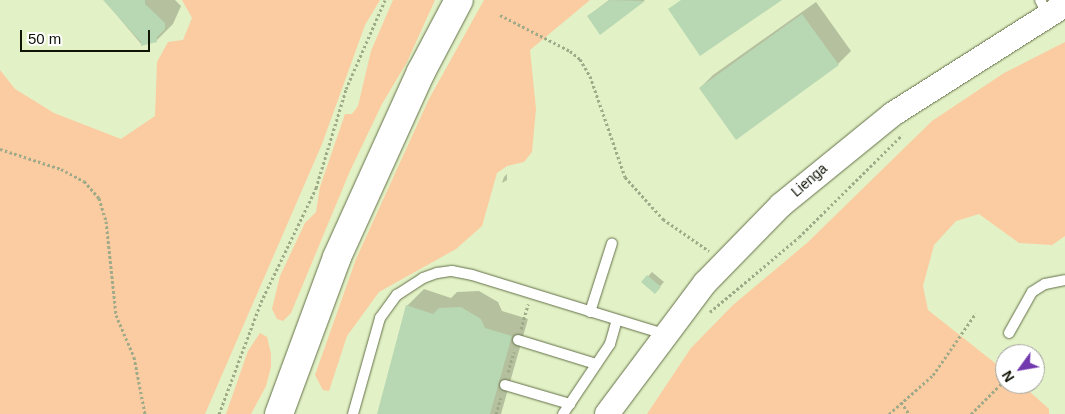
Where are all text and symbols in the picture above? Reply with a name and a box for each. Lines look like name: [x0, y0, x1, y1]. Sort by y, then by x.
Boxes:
scale bar: [22, 20, 152, 52]
text: 50 m: [28, 30, 61, 47]
street label: Lienga: [788, 160, 830, 200]
north arrow: [995, 344, 1045, 394]
text: N: [999, 368, 1018, 385]

